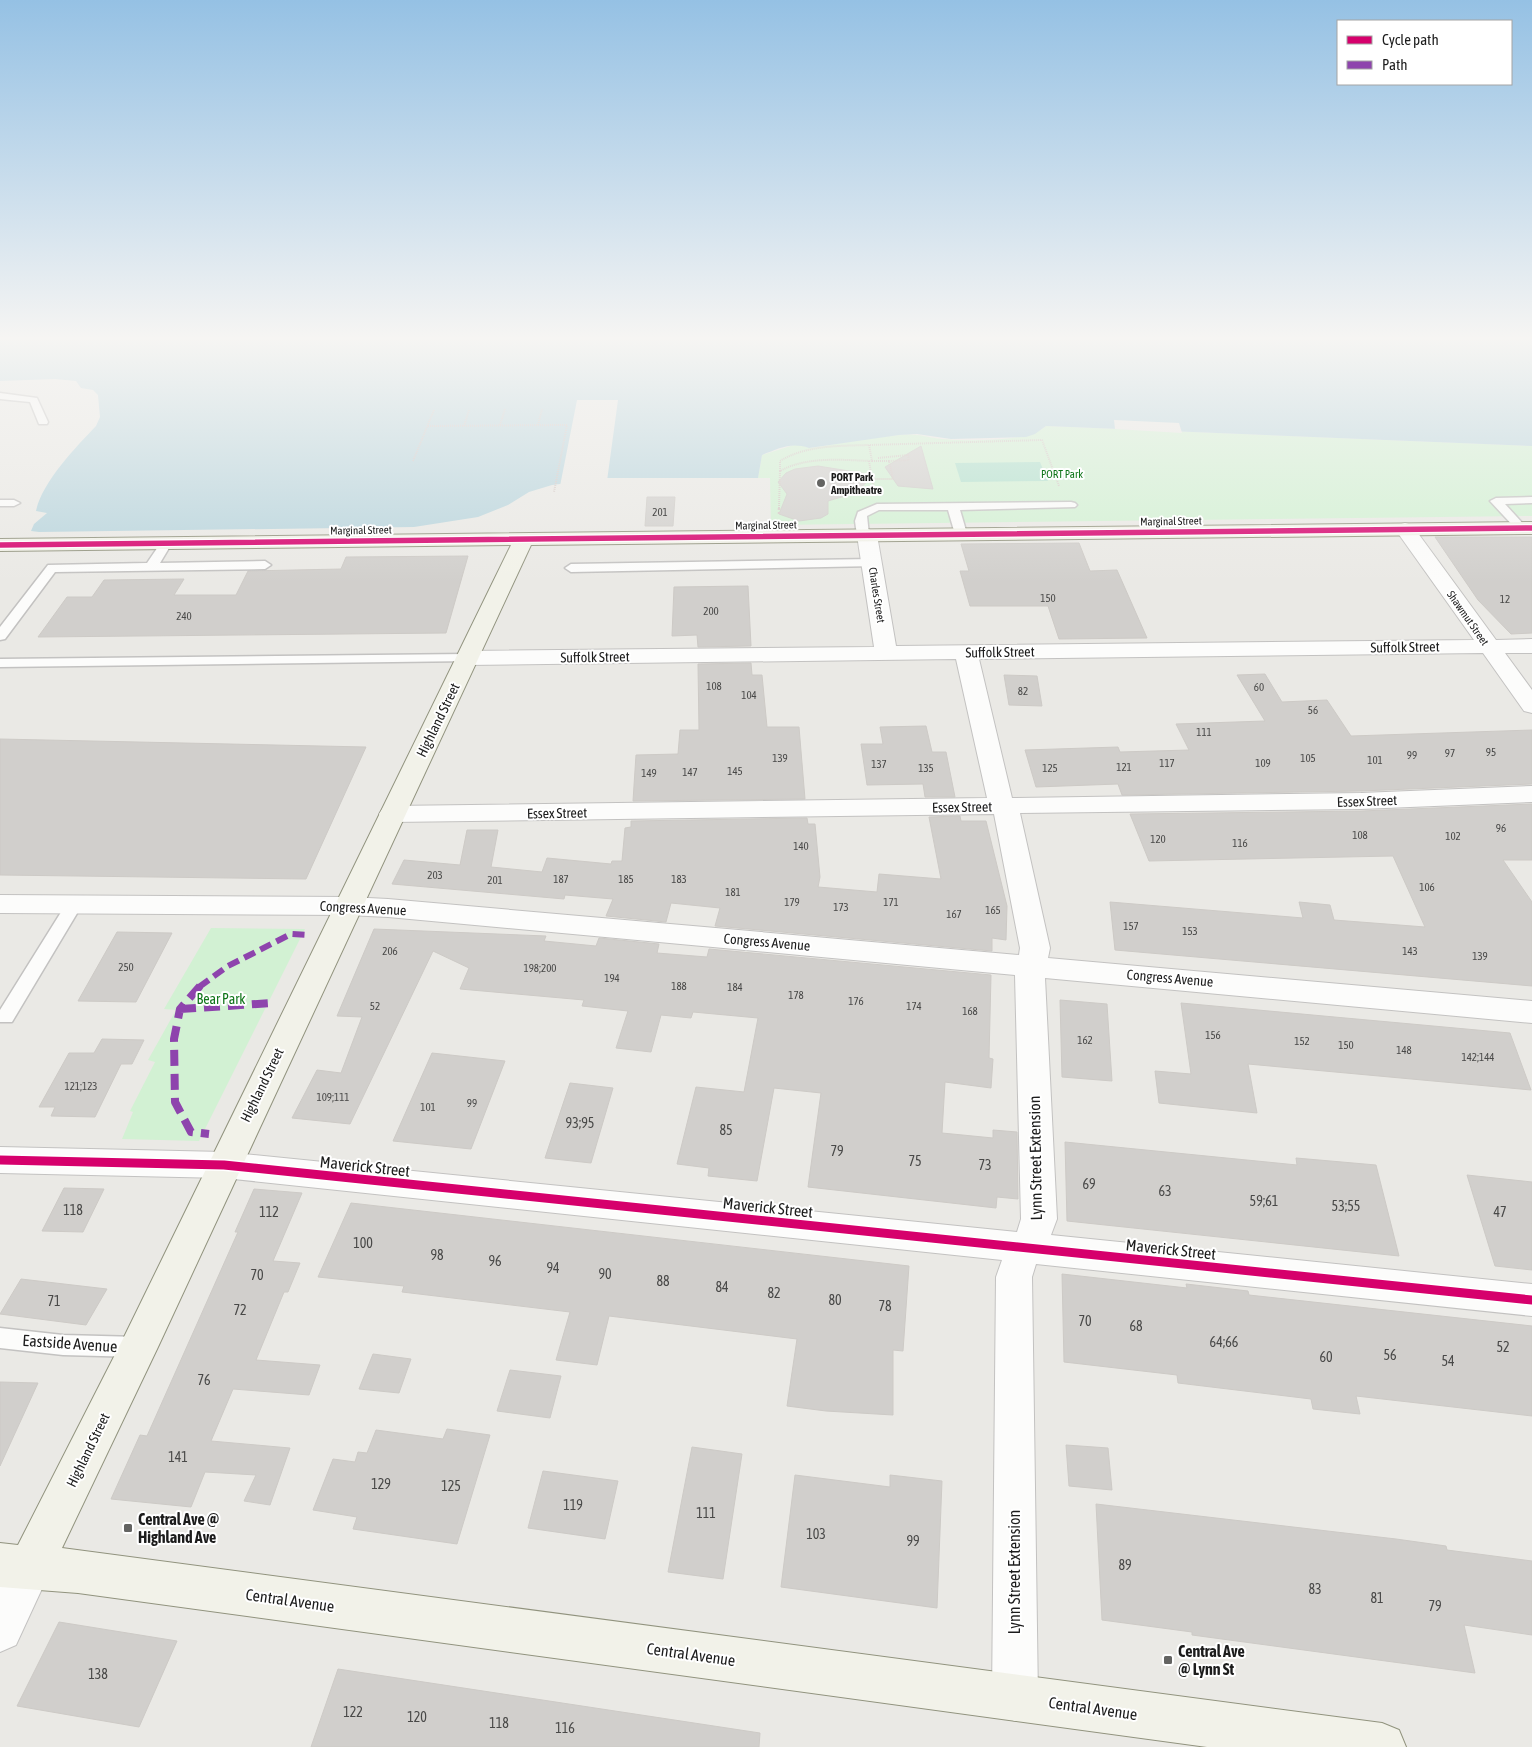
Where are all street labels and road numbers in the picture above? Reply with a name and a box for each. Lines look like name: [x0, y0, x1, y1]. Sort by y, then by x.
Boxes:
street label: Marginal Street: [1140, 514, 1202, 528]
street label: Marginal Street: [735, 518, 797, 532]
street label: Marginal Street: [330, 523, 392, 537]
street label: Charles Street: [867, 566, 887, 624]
street label: Shawmut Street: [1445, 588, 1491, 648]
street label: Suffolk Street: [1370, 638, 1440, 656]
street label: Suffolk Street: [965, 643, 1035, 661]
street label: Suffolk Street: [560, 648, 630, 666]
street label: Highland Street: [413, 680, 463, 760]
street label: Essex Street: [1337, 792, 1397, 810]
street label: Essex Street: [932, 798, 992, 816]
street label: Essex Street: [527, 804, 587, 822]
street label: Congress Avenue: [319, 898, 407, 918]
street label: Congress Avenue: [723, 930, 811, 954]
street label: Congress Avenue: [1126, 966, 1214, 990]
street label: Highland Street: [237, 1045, 287, 1125]
street label: Lynn Street Extension: [1025, 1095, 1046, 1220]
street label: Maverick Street: [319, 1152, 411, 1180]
street label: Maverick Street: [722, 1193, 814, 1221]
street label: Maverick Street: [1125, 1235, 1217, 1263]
street label: Eastside Avenue: [22, 1331, 118, 1355]
street label: Highland Street: [63, 1410, 113, 1490]
street label: Lynn Street Extension: [1005, 1510, 1024, 1634]
street label: Central Avenue: [244, 1585, 336, 1615]
street label: Central Avenue: [645, 1639, 737, 1669]
street label: Central Avenue: [1047, 1693, 1139, 1723]

